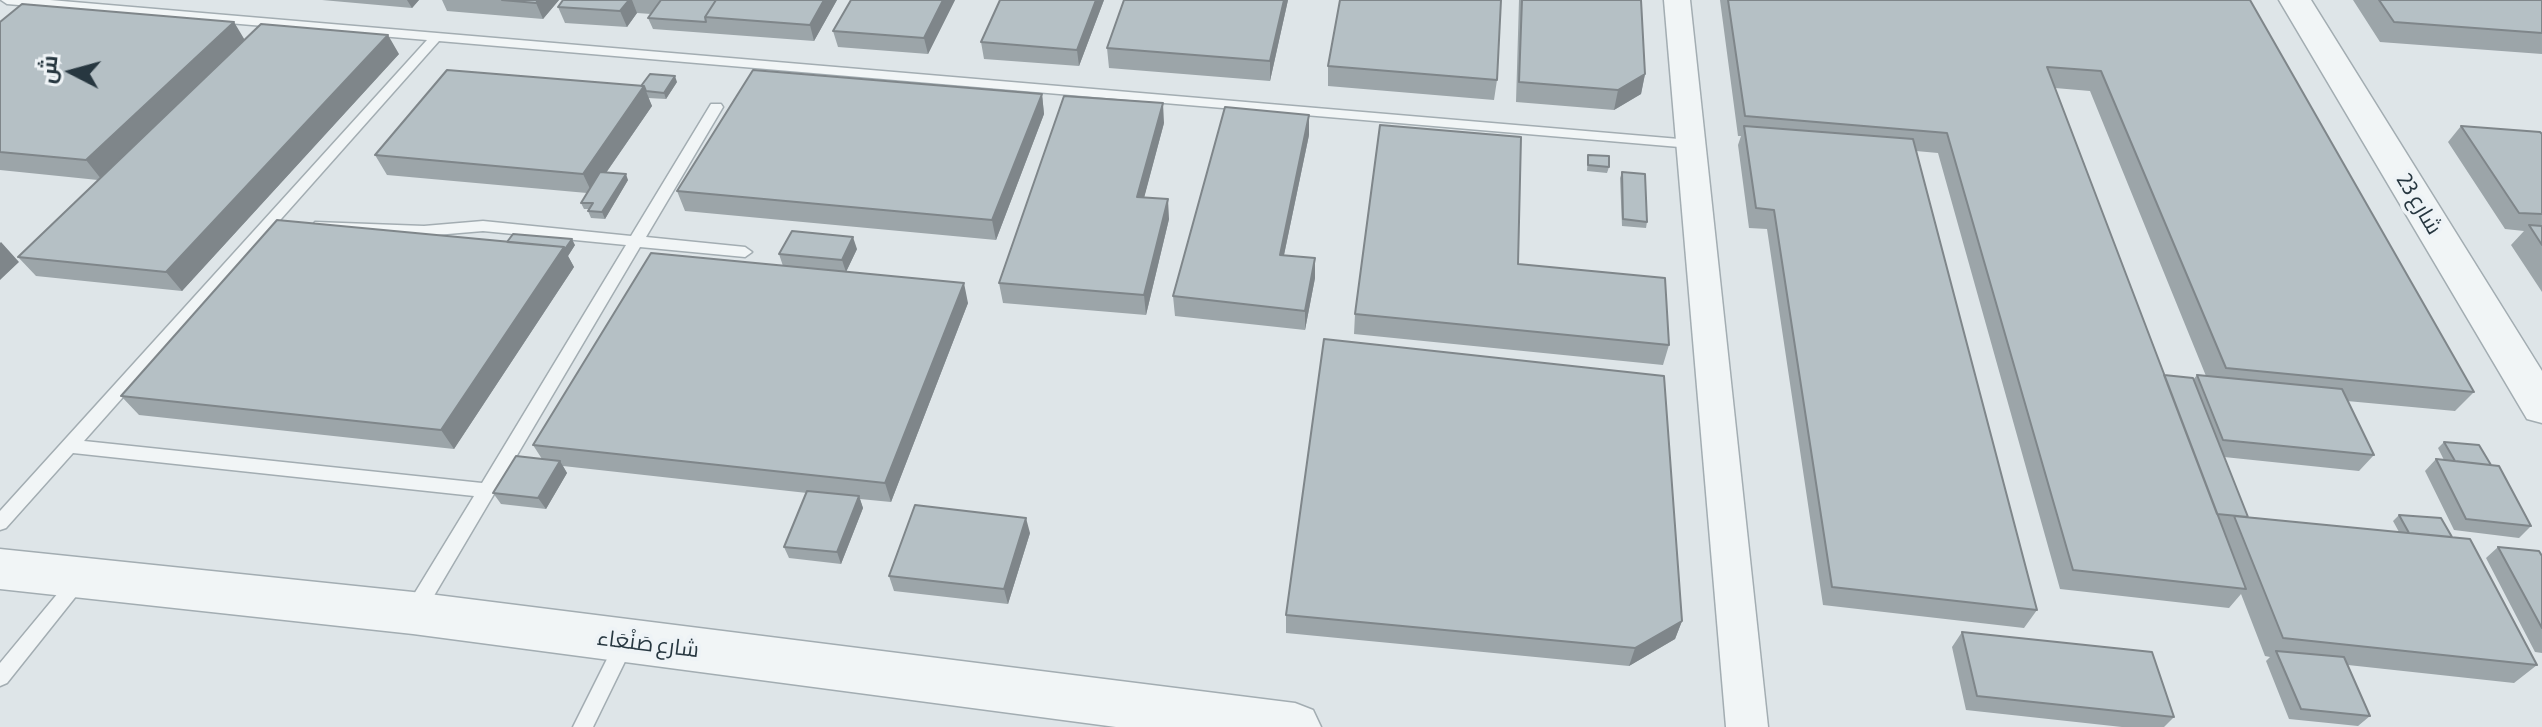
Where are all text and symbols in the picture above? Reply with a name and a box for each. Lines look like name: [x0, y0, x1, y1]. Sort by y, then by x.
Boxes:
north arrow: [32, 32, 112, 112]
text: ش: [34, 54, 63, 85]
street label: شارع 23: [2391, 169, 2447, 239]
street label: شارع صَنْعَاء: [595, 625, 701, 663]

